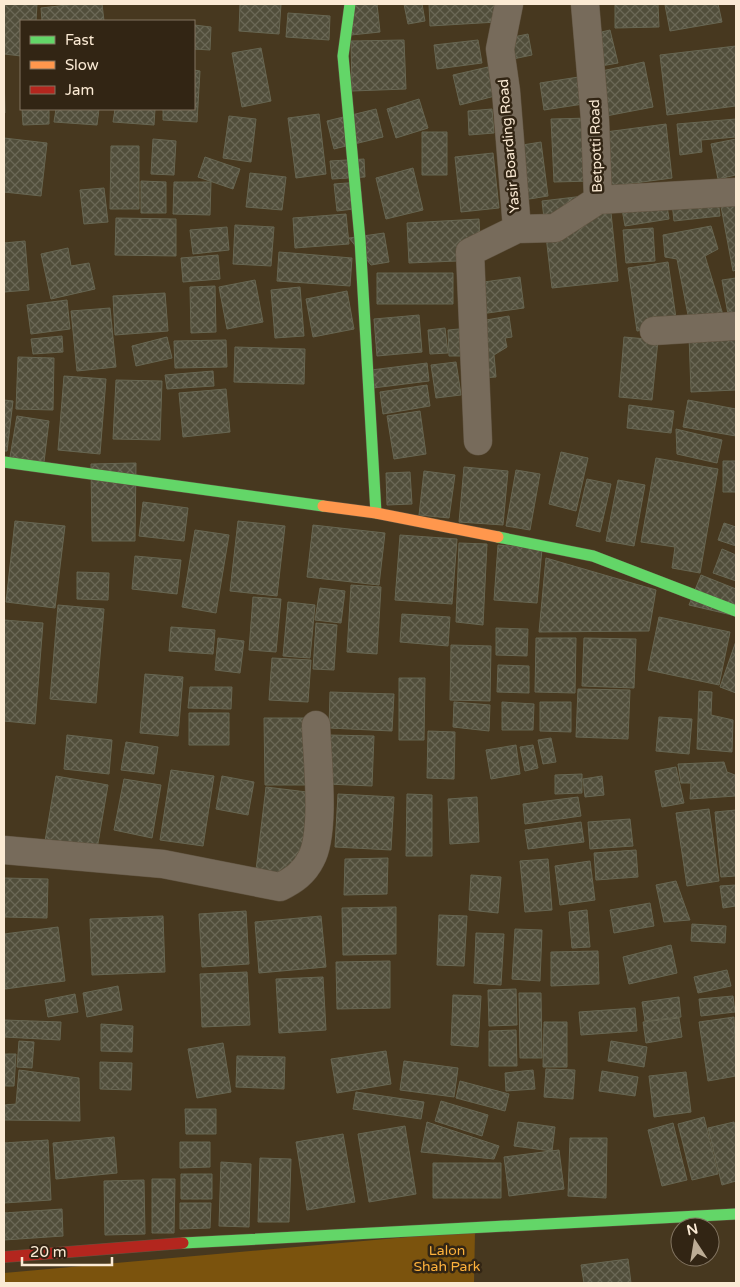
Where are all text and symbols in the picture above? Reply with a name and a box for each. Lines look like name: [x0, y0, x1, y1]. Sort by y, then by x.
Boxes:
legend: [20, 20, 195, 110]
text: Fast: [65, 31, 95, 49]
text: Slow: [65, 56, 99, 74]
street label: Yasir Boarding Road: [495, 78, 523, 214]
text: Jam: [65, 81, 94, 99]
street label: Betpotti Road: [586, 99, 606, 193]
north arrow: [670, 1217, 720, 1267]
text: N: [685, 1220, 700, 1239]
scale bar: [22, 1234, 112, 1266]
park label: Lalon Shah Park: [414, 1242, 481, 1275]
text: 20 m: [30, 1243, 67, 1261]

